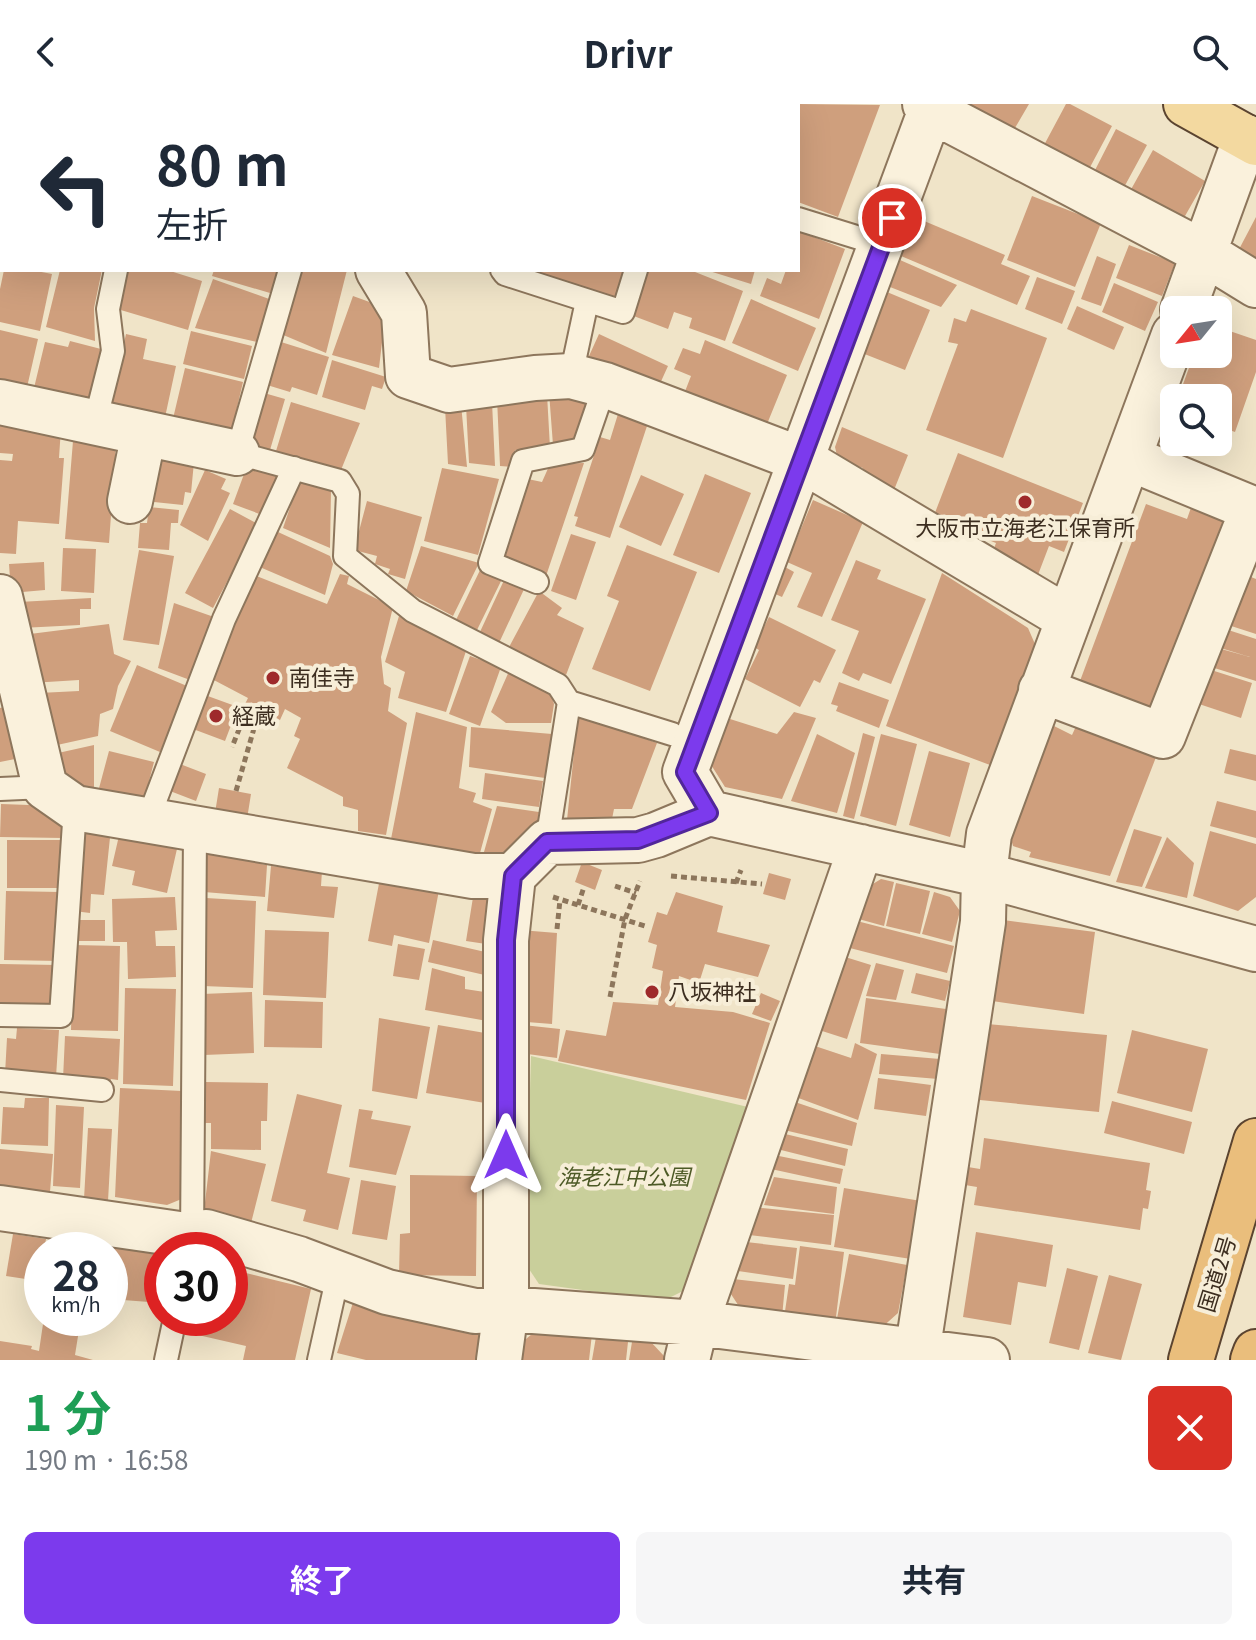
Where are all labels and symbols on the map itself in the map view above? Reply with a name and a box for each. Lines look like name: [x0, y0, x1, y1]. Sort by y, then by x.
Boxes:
pin: [858, 184, 926, 252]
north arrow: [1160, 296, 1232, 368]
marker: 大阪市立海老江保育所: [1016, 493, 1034, 511]
place label: 大阪市立海老江保育所: [915, 510, 1135, 542]
place label: 南佳寺: [289, 660, 355, 692]
marker: 南佳寺: [264, 669, 282, 687]
place label: 経蔵: [232, 698, 276, 730]
marker: 経蔵: [207, 707, 225, 725]
place label: 八坂神社: [668, 974, 756, 1006]
marker: 八坂神社: [643, 983, 661, 1001]
position arrow: [464, 1113, 548, 1197]
park label: 海老江中公園: [558, 1159, 693, 1191]
street label: 国道2号: [1188, 1231, 1242, 1315]
speed limit sign: 30: [144, 1232, 248, 1336]

